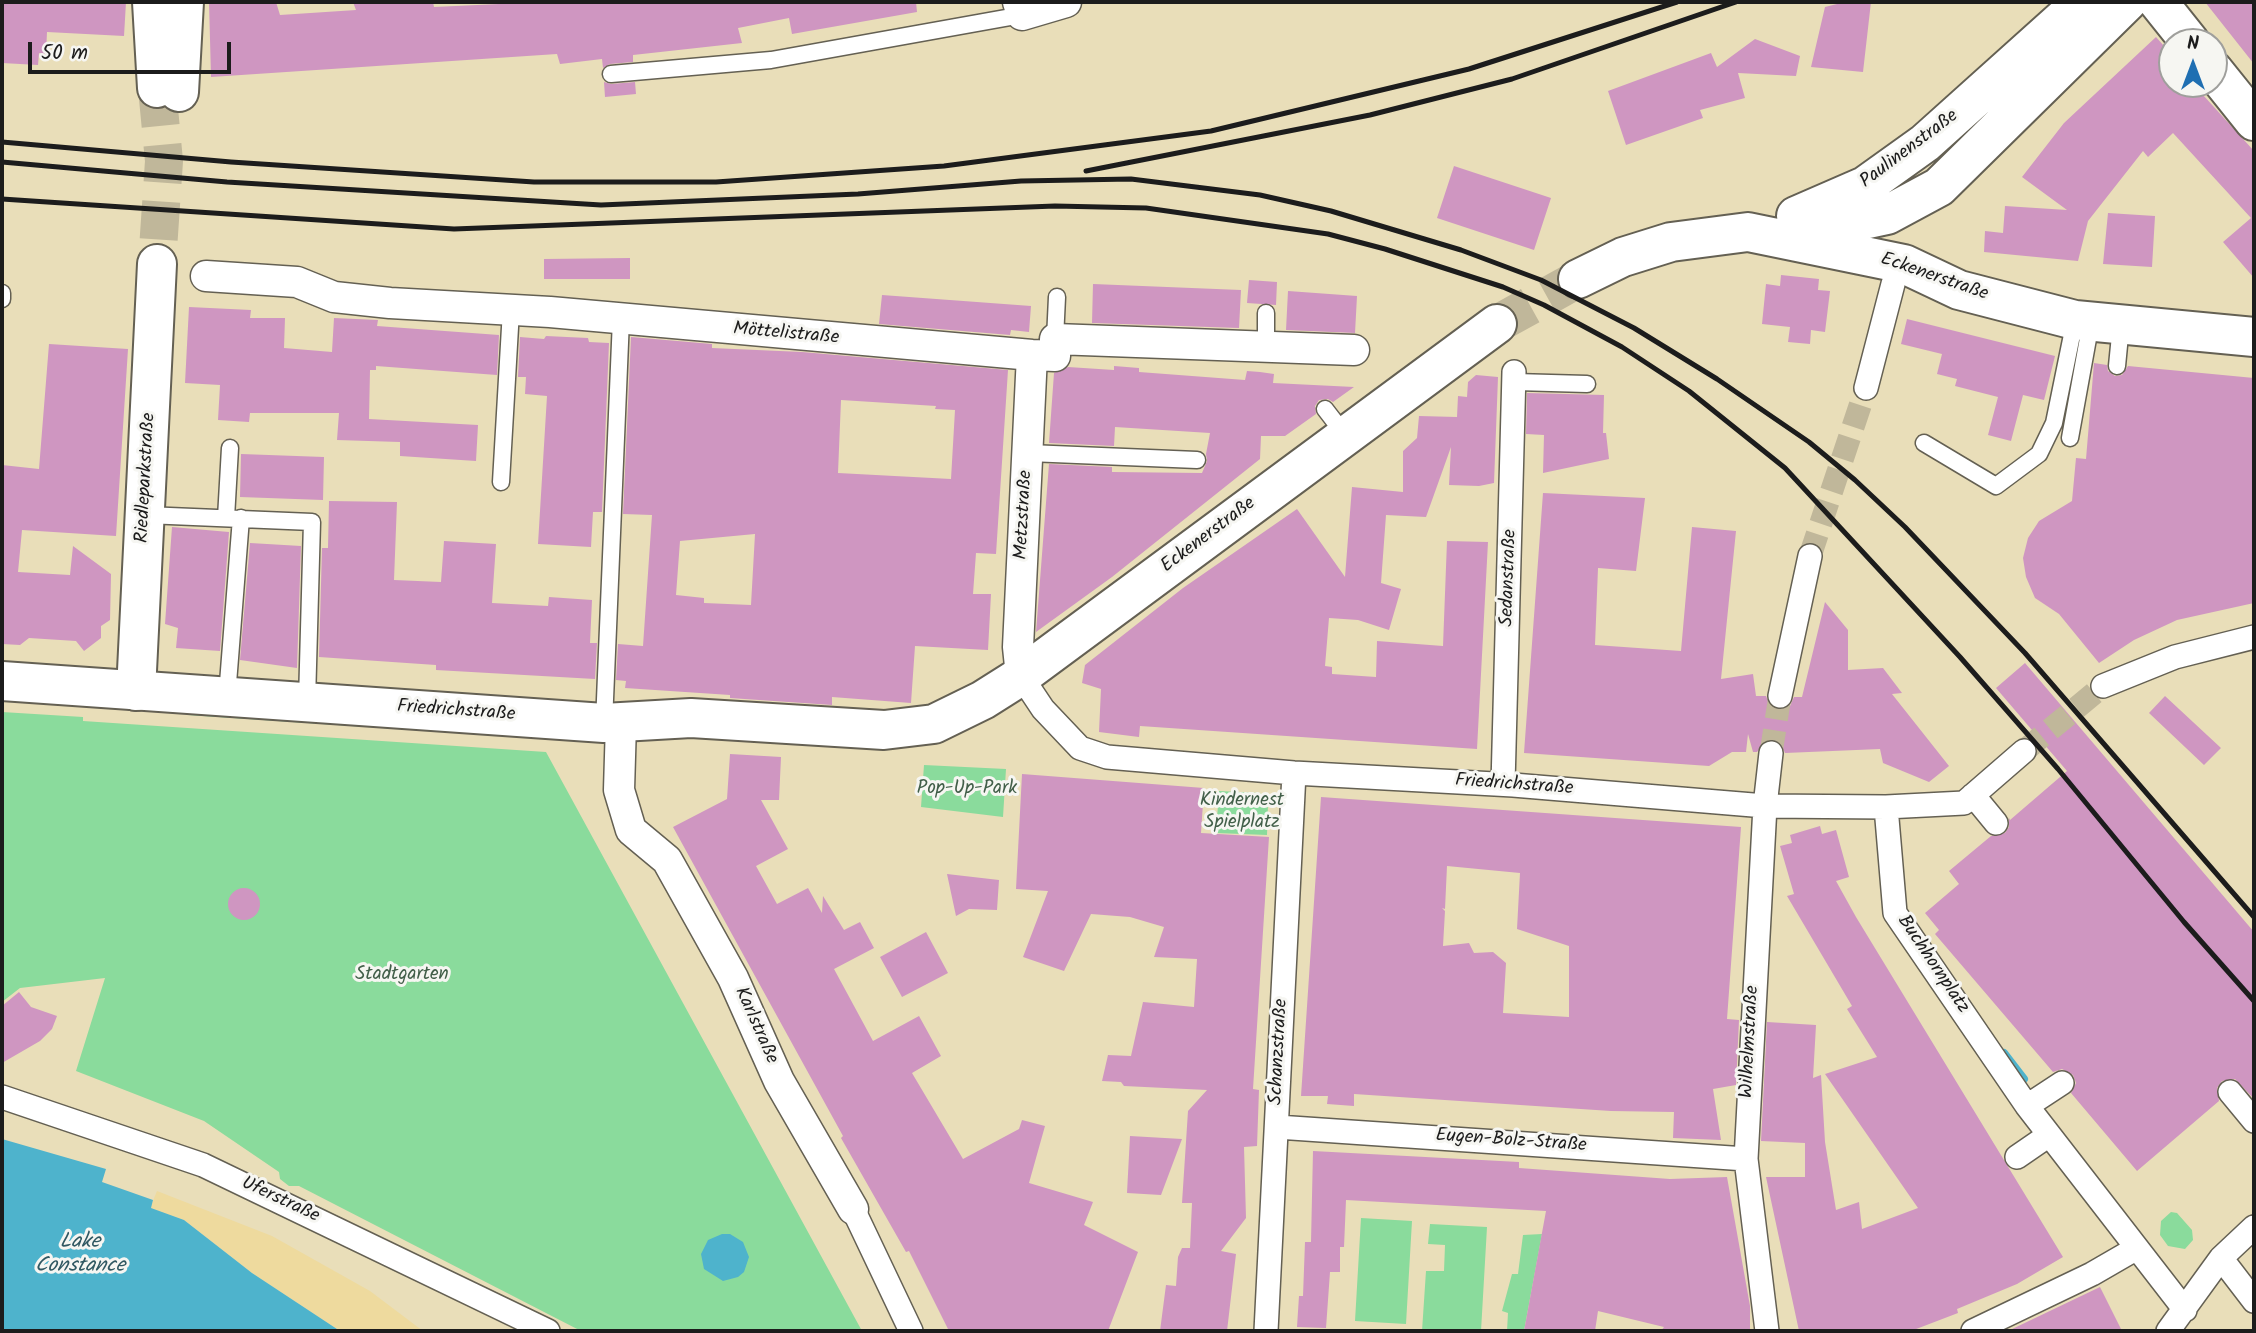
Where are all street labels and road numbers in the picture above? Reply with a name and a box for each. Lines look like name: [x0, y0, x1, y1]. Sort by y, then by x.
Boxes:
street label: Paulinenstraße: [1857, 106, 1963, 194]
street label: Eckenerstraße: [1877, 249, 1991, 307]
street label: Möttelistraße: [732, 319, 840, 351]
street label: Riedleparkstraße: [132, 412, 162, 544]
street label: Metzstraße: [1011, 470, 1039, 560]
street label: Eckenerstraße: [1157, 493, 1261, 579]
street label: Sedanstraße: [1497, 529, 1523, 627]
street label: Friedrichstraße: [396, 696, 516, 728]
street label: Friedrichstraße: [1454, 770, 1574, 802]
street label: Buchhornplatz: [1891, 912, 1973, 1018]
street label: Karlstraße: [728, 984, 782, 1068]
street label: Wilhelmstraße: [1737, 985, 1765, 1099]
street label: Schanzstraße: [1266, 998, 1294, 1106]
street label: Eugen-Bolz-Straße: [1435, 1125, 1587, 1159]
street label: Uferstraße: [237, 1173, 323, 1229]

